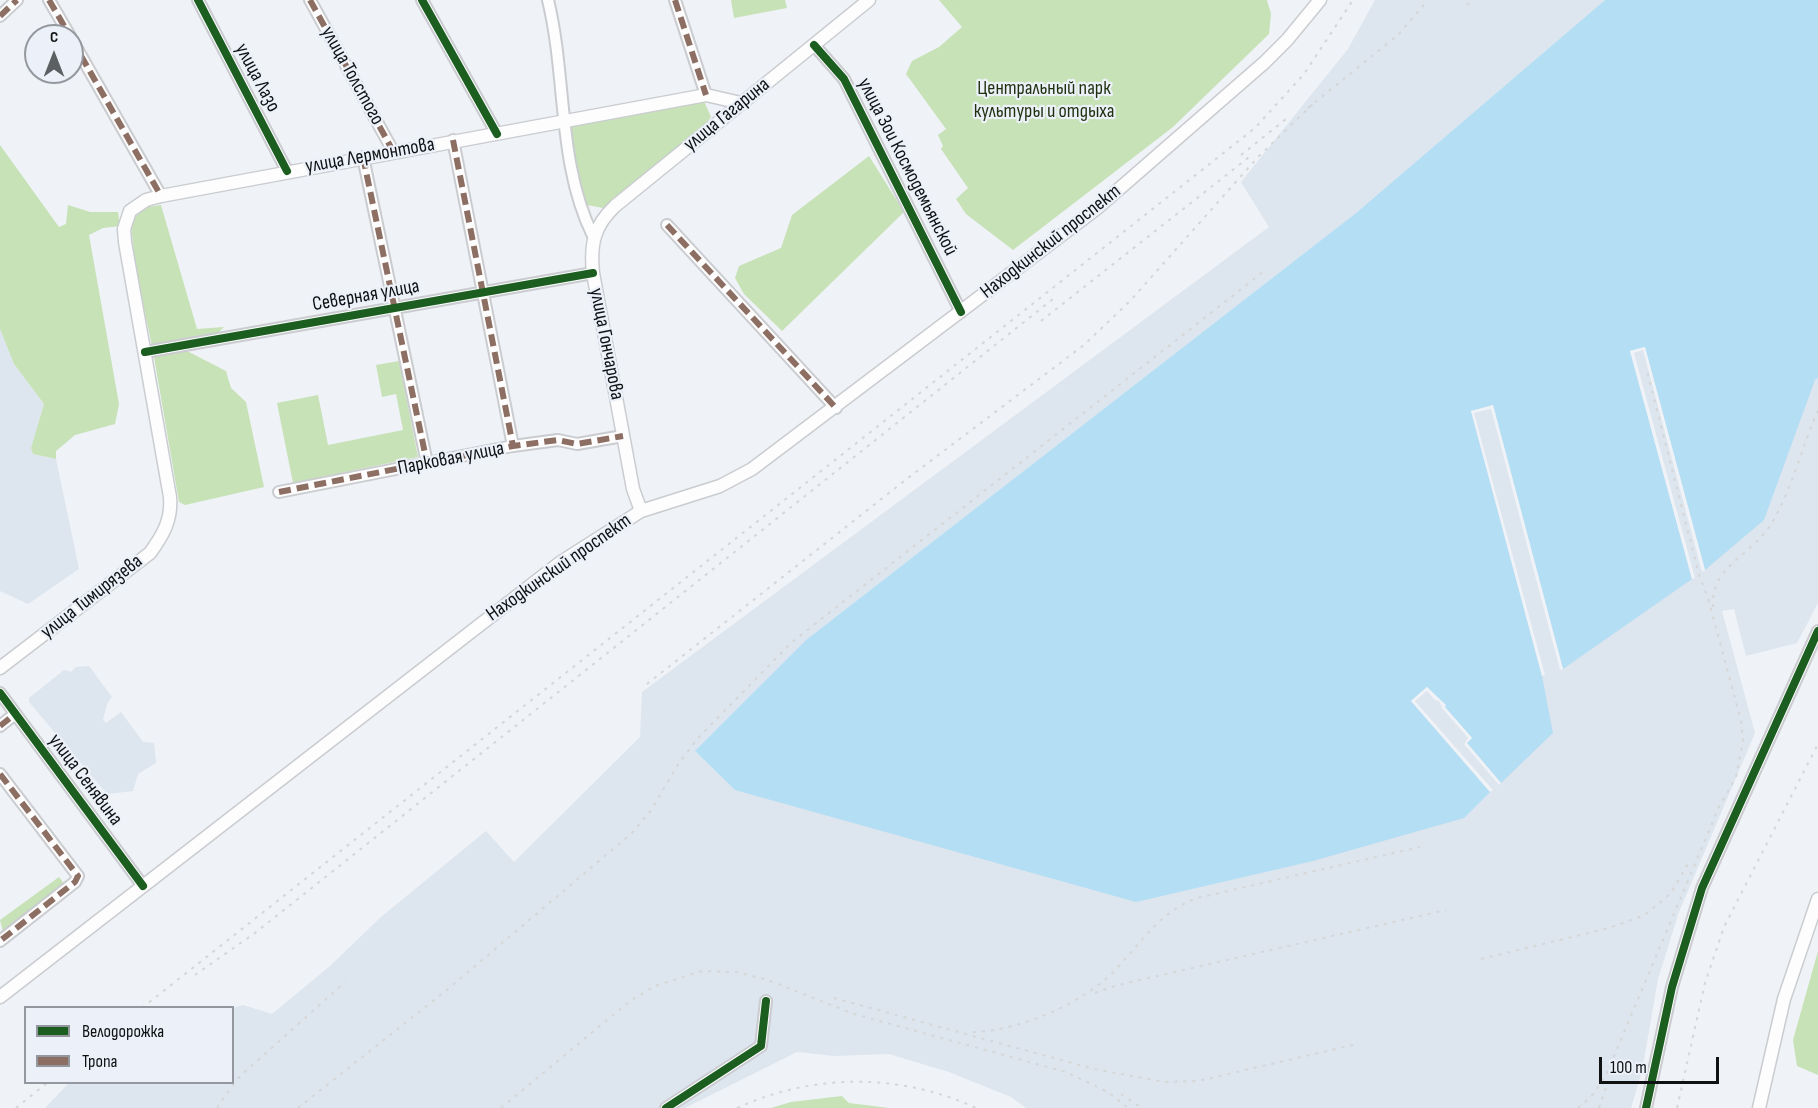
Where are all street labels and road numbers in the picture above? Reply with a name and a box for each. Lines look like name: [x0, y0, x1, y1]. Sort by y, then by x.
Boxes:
street label: улица Толстого: [315, 22, 389, 130]
street label: улица Лазо: [229, 40, 285, 116]
street label: улица Гагарина: [679, 73, 775, 157]
street label: улица Зои Космодемьянской: [852, 74, 962, 260]
street label: улица Лермонтова: [304, 133, 436, 179]
street label: Находкинский проспект: [976, 180, 1126, 304]
street label: Северная улица: [311, 275, 421, 317]
street label: улица Гончарова: [583, 286, 629, 402]
street label: Парковая улица: [396, 437, 506, 481]
street label: Находкинский проспект: [482, 509, 636, 627]
street label: улица Тимирязева: [36, 550, 148, 644]
street label: улица Сенявина: [43, 729, 127, 831]

